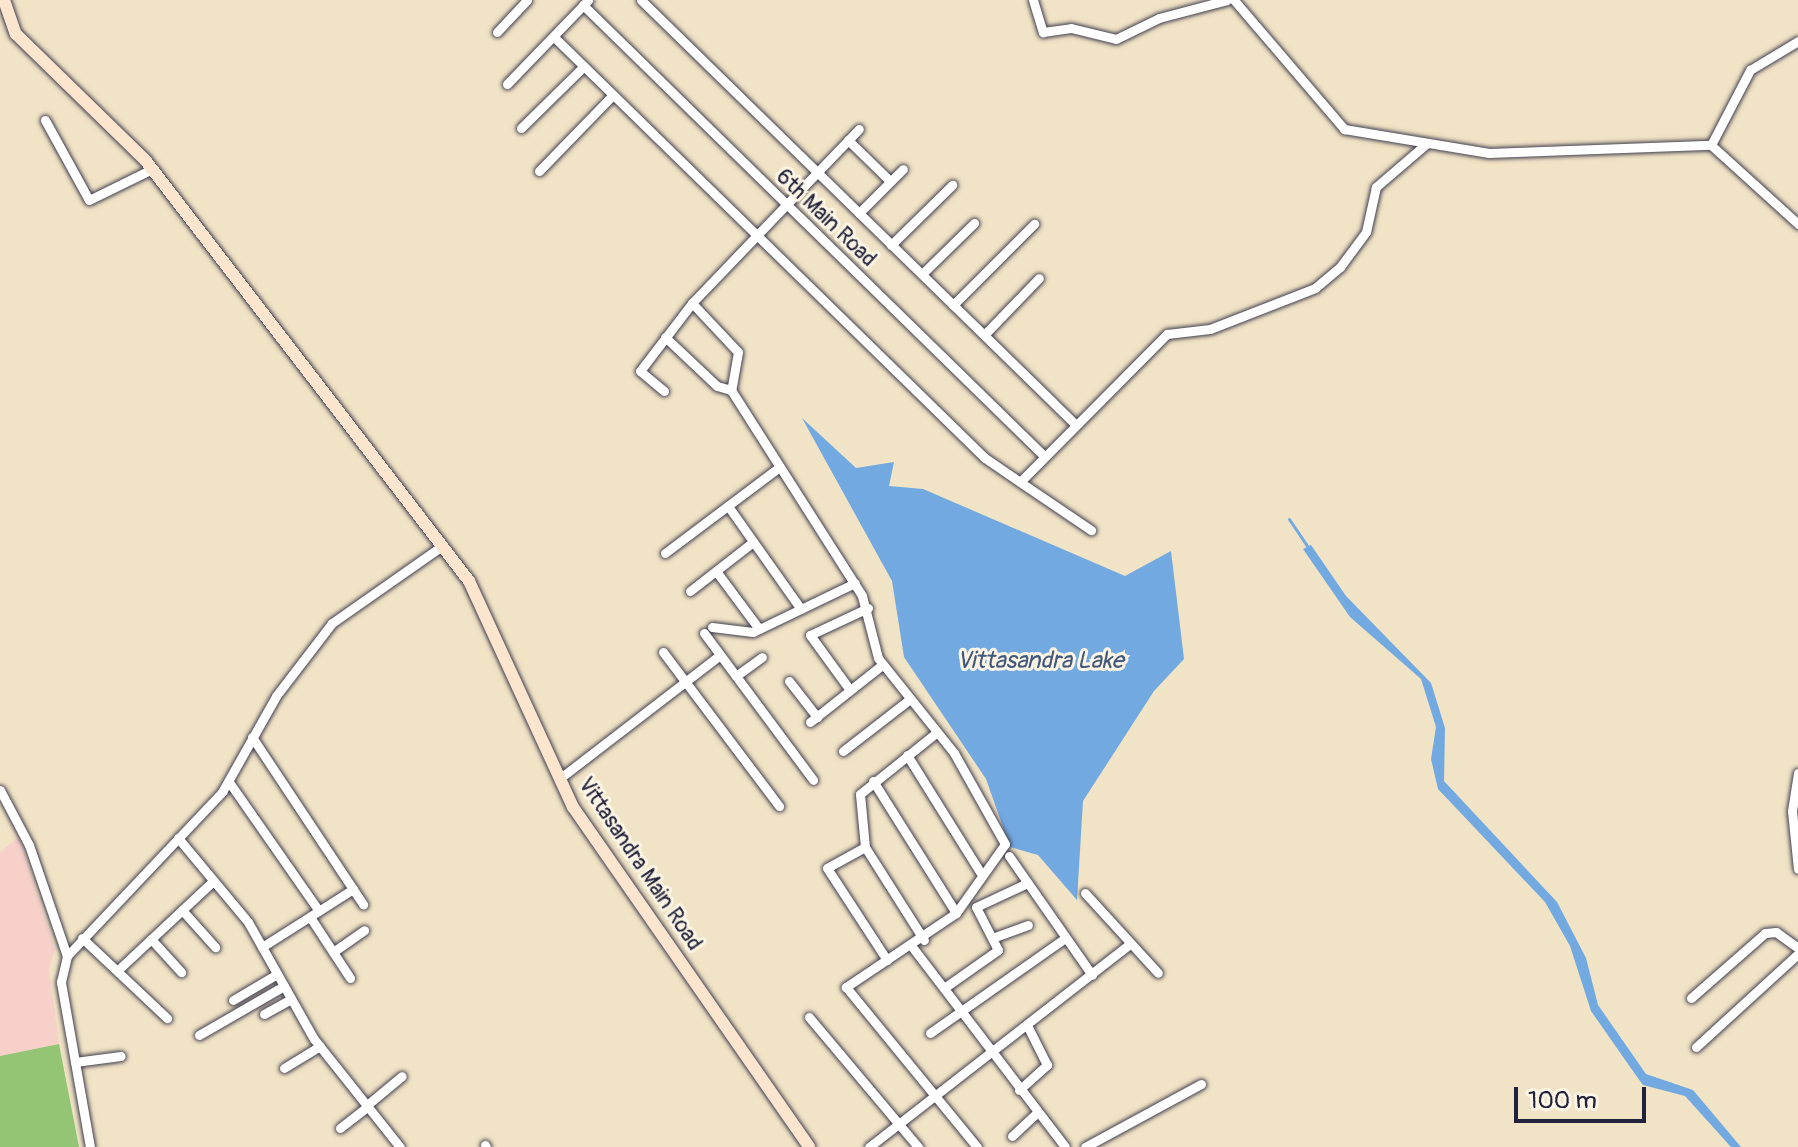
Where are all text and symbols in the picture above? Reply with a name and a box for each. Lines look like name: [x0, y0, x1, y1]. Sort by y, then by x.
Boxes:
street label: 6th Main Road: [770, 164, 882, 272]
water label: Vittasandra Lake: [956, 647, 1124, 675]
street label: Vittasandra Main Road: [572, 772, 708, 956]
scale bar: [1518, 1071, 1650, 1121]
text: 100 m: [1528, 1086, 1597, 1115]

